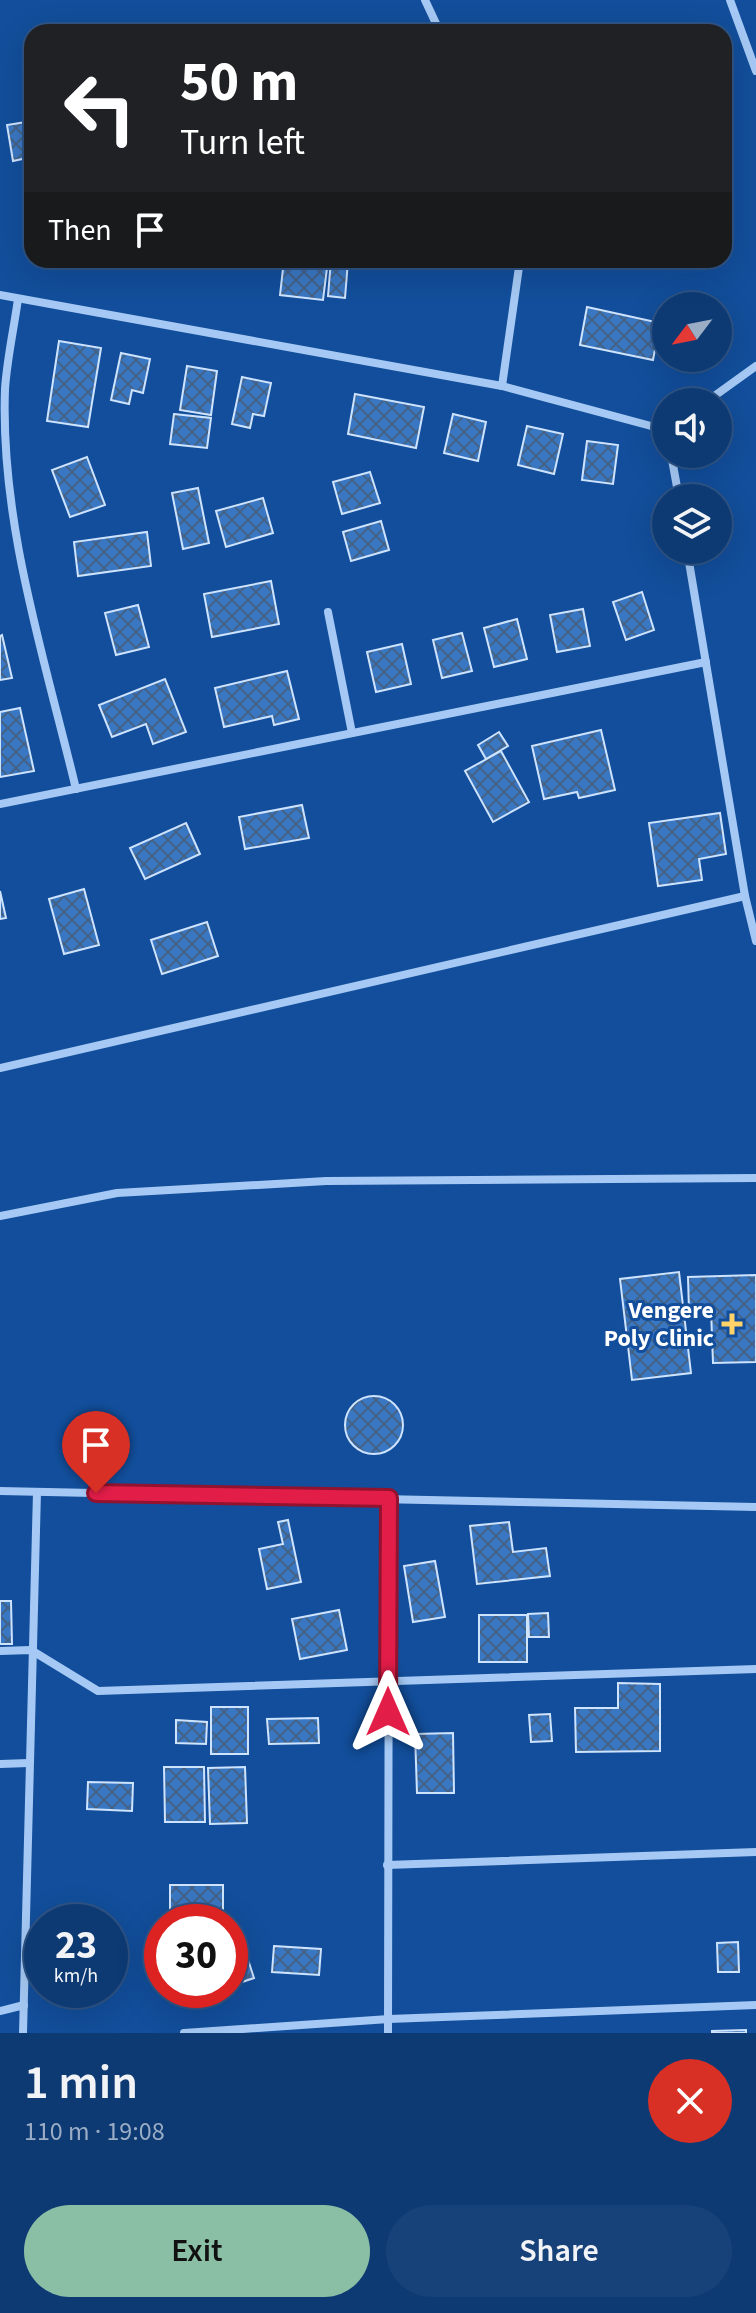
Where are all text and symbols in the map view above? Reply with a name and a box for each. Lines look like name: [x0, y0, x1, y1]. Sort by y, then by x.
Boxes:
text: 50 m: [180, 43, 298, 122]
icon: left: [48, 56, 152, 160]
text: Turn left: [180, 117, 305, 168]
icon: arrive: [128, 208, 172, 252]
text: Then: [48, 209, 112, 252]
north arrow: [652, 292, 732, 372]
map controls: [652, 292, 732, 564]
button: sound: [652, 388, 732, 468]
button: layers: [652, 484, 732, 564]
place label: Vengere Poly Clinic: [604, 1293, 714, 1356]
marker: Vengere Poly Clinic: [721, 1313, 743, 1335]
pin: [62, 1411, 130, 1493]
icon: arrive: [74, 1423, 118, 1467]
position arrow: [346, 1670, 430, 1754]
speed limit sign: 30: [144, 1904, 248, 2008]
text: 23: [55, 1917, 97, 1974]
text: km/h: [54, 1962, 98, 1990]
text: 1 min: [24, 2049, 138, 2117]
button: close: [648, 2059, 732, 2143]
text: 110 m · 19:08: [24, 2113, 165, 2150]
button: Exit: [24, 2205, 370, 2297]
button: Share: [386, 2205, 732, 2297]

